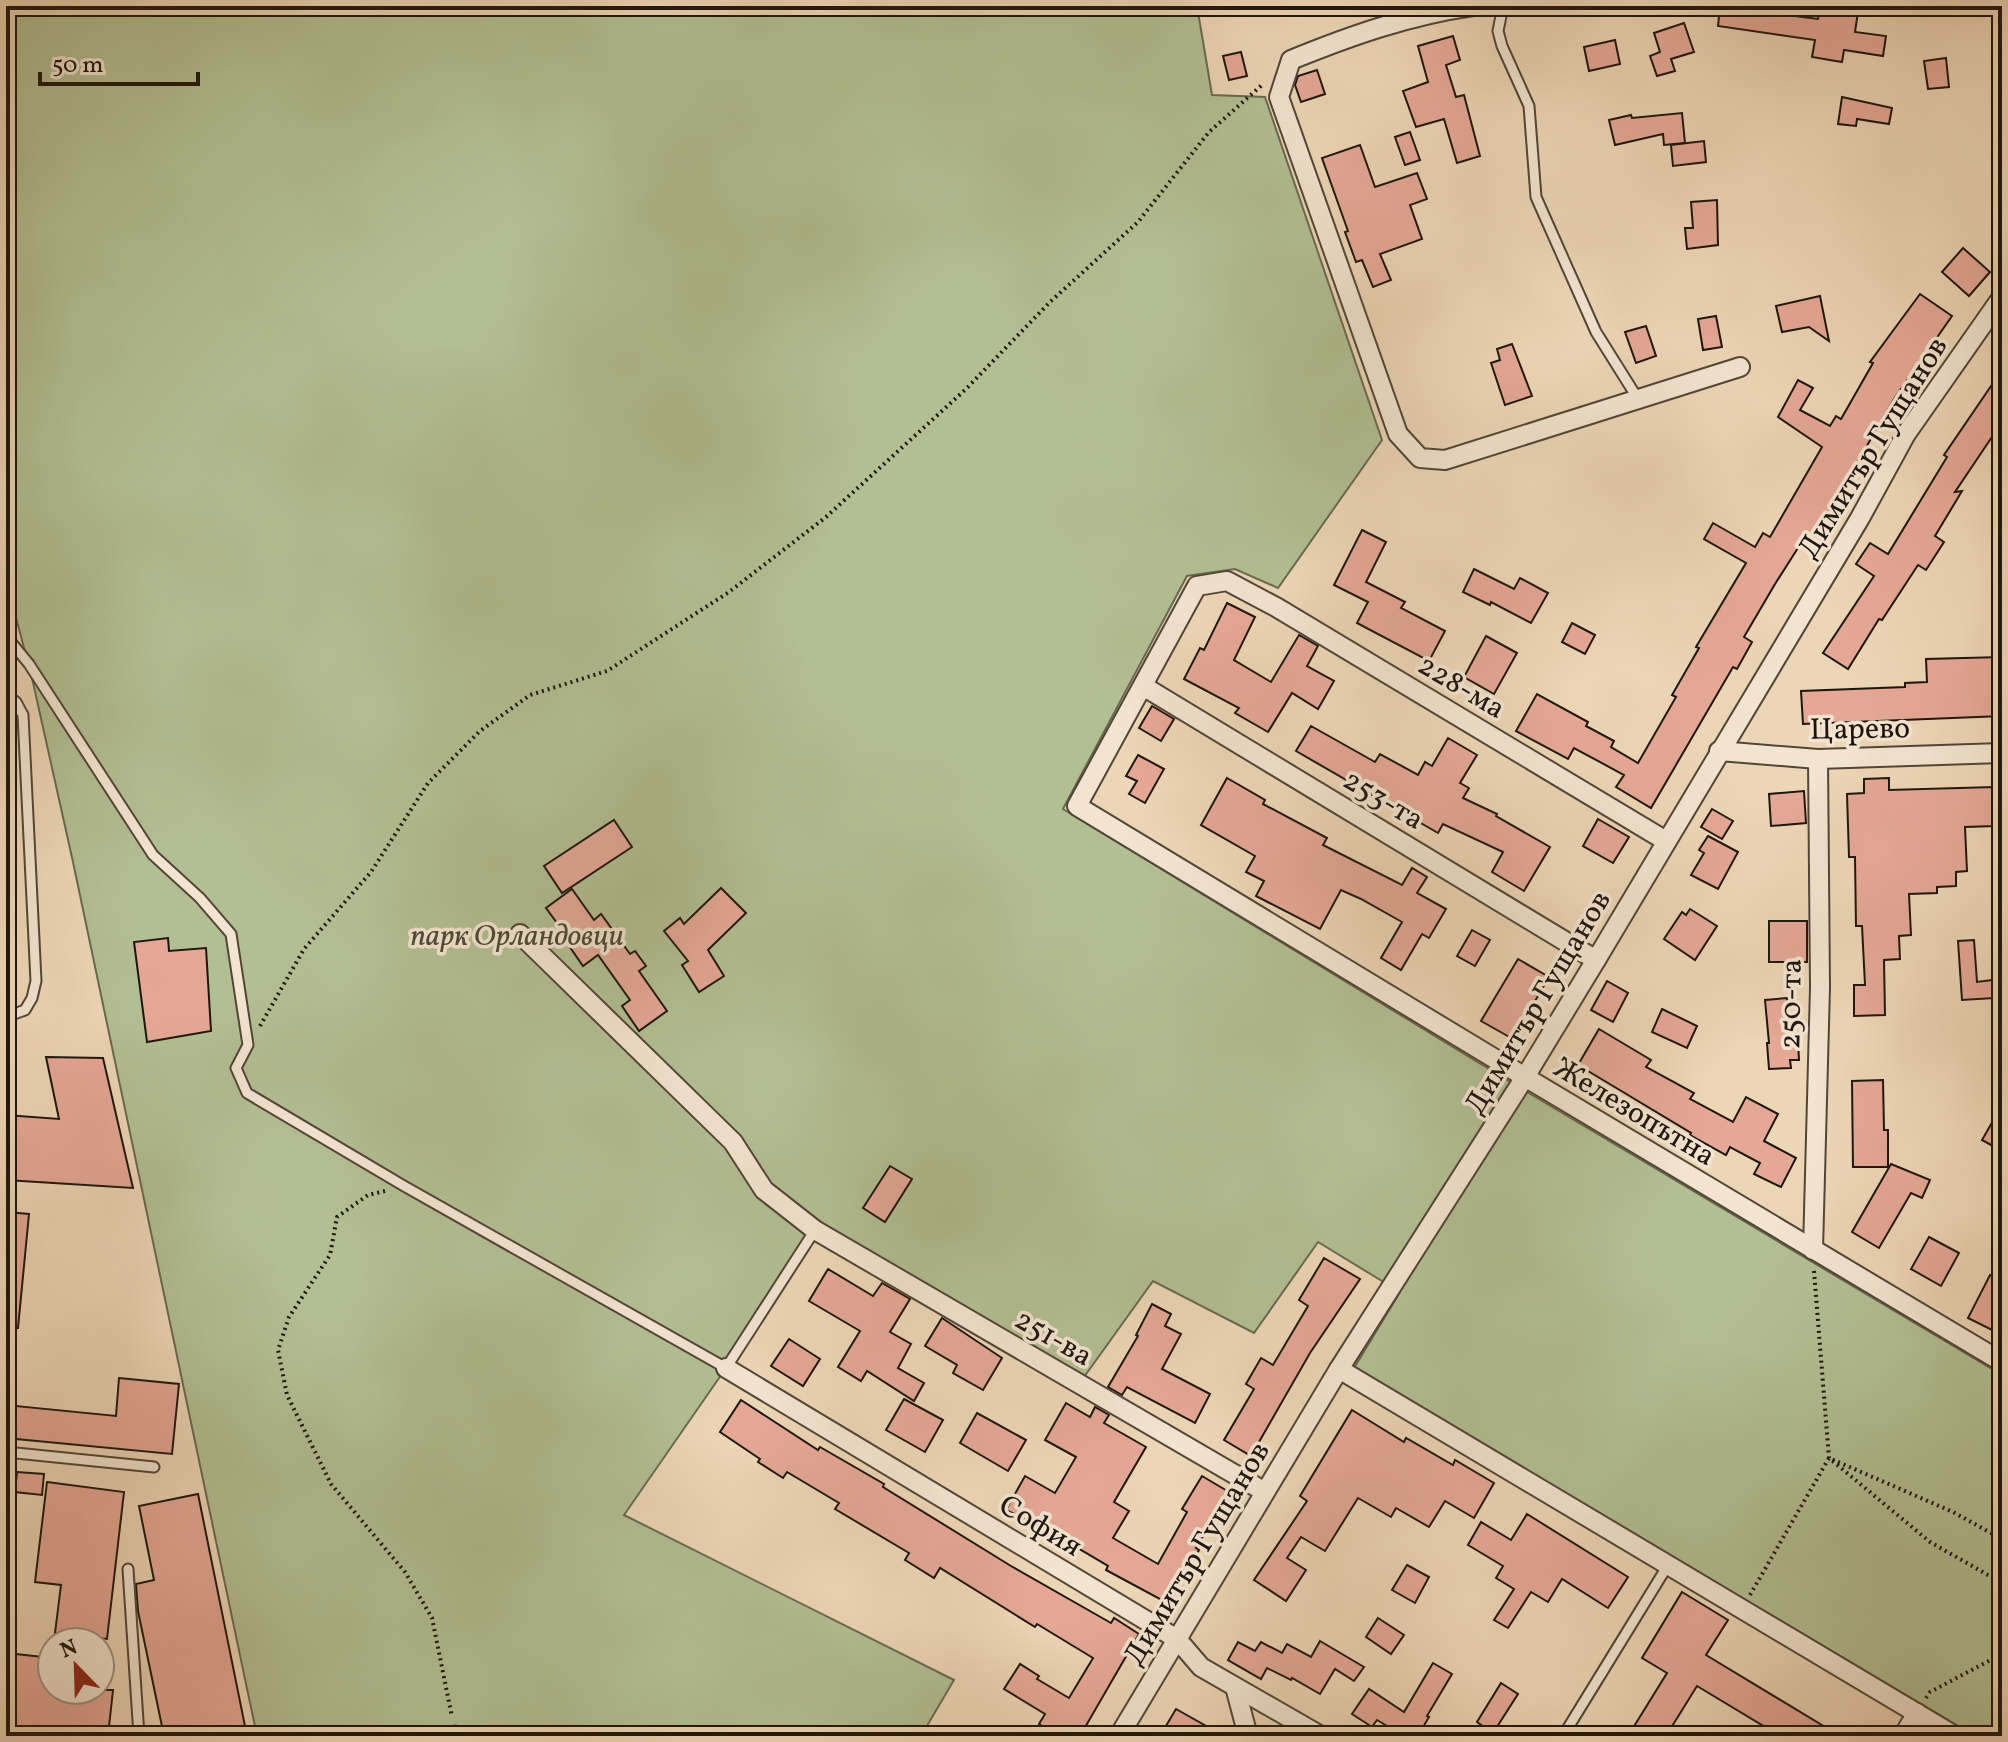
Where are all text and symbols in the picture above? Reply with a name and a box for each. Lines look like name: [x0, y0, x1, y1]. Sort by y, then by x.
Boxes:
scale bar: [40, 36, 198, 86]
text: 50 m: [52, 49, 104, 83]
street label: Димитър Гущанов: [1788, 329, 1959, 567]
street label: 228-ма: [1409, 645, 1513, 730]
street label: Царево: [1810, 708, 1911, 752]
street label: 253-та: [1335, 760, 1431, 841]
street label: Димитър Гущанов: [1455, 883, 1622, 1123]
park label: парк Орландовци: [410, 916, 624, 958]
street label: 250-та: [1770, 958, 1814, 1050]
street label: Железопътна: [1545, 1048, 1723, 1178]
street label: 251-ва: [1006, 1300, 1100, 1378]
street label: Димитър Гущанов: [1114, 1434, 1281, 1674]
street label: София: [990, 1485, 1090, 1568]
north arrow: [36, 1626, 116, 1706]
text: N: [56, 1632, 83, 1667]

